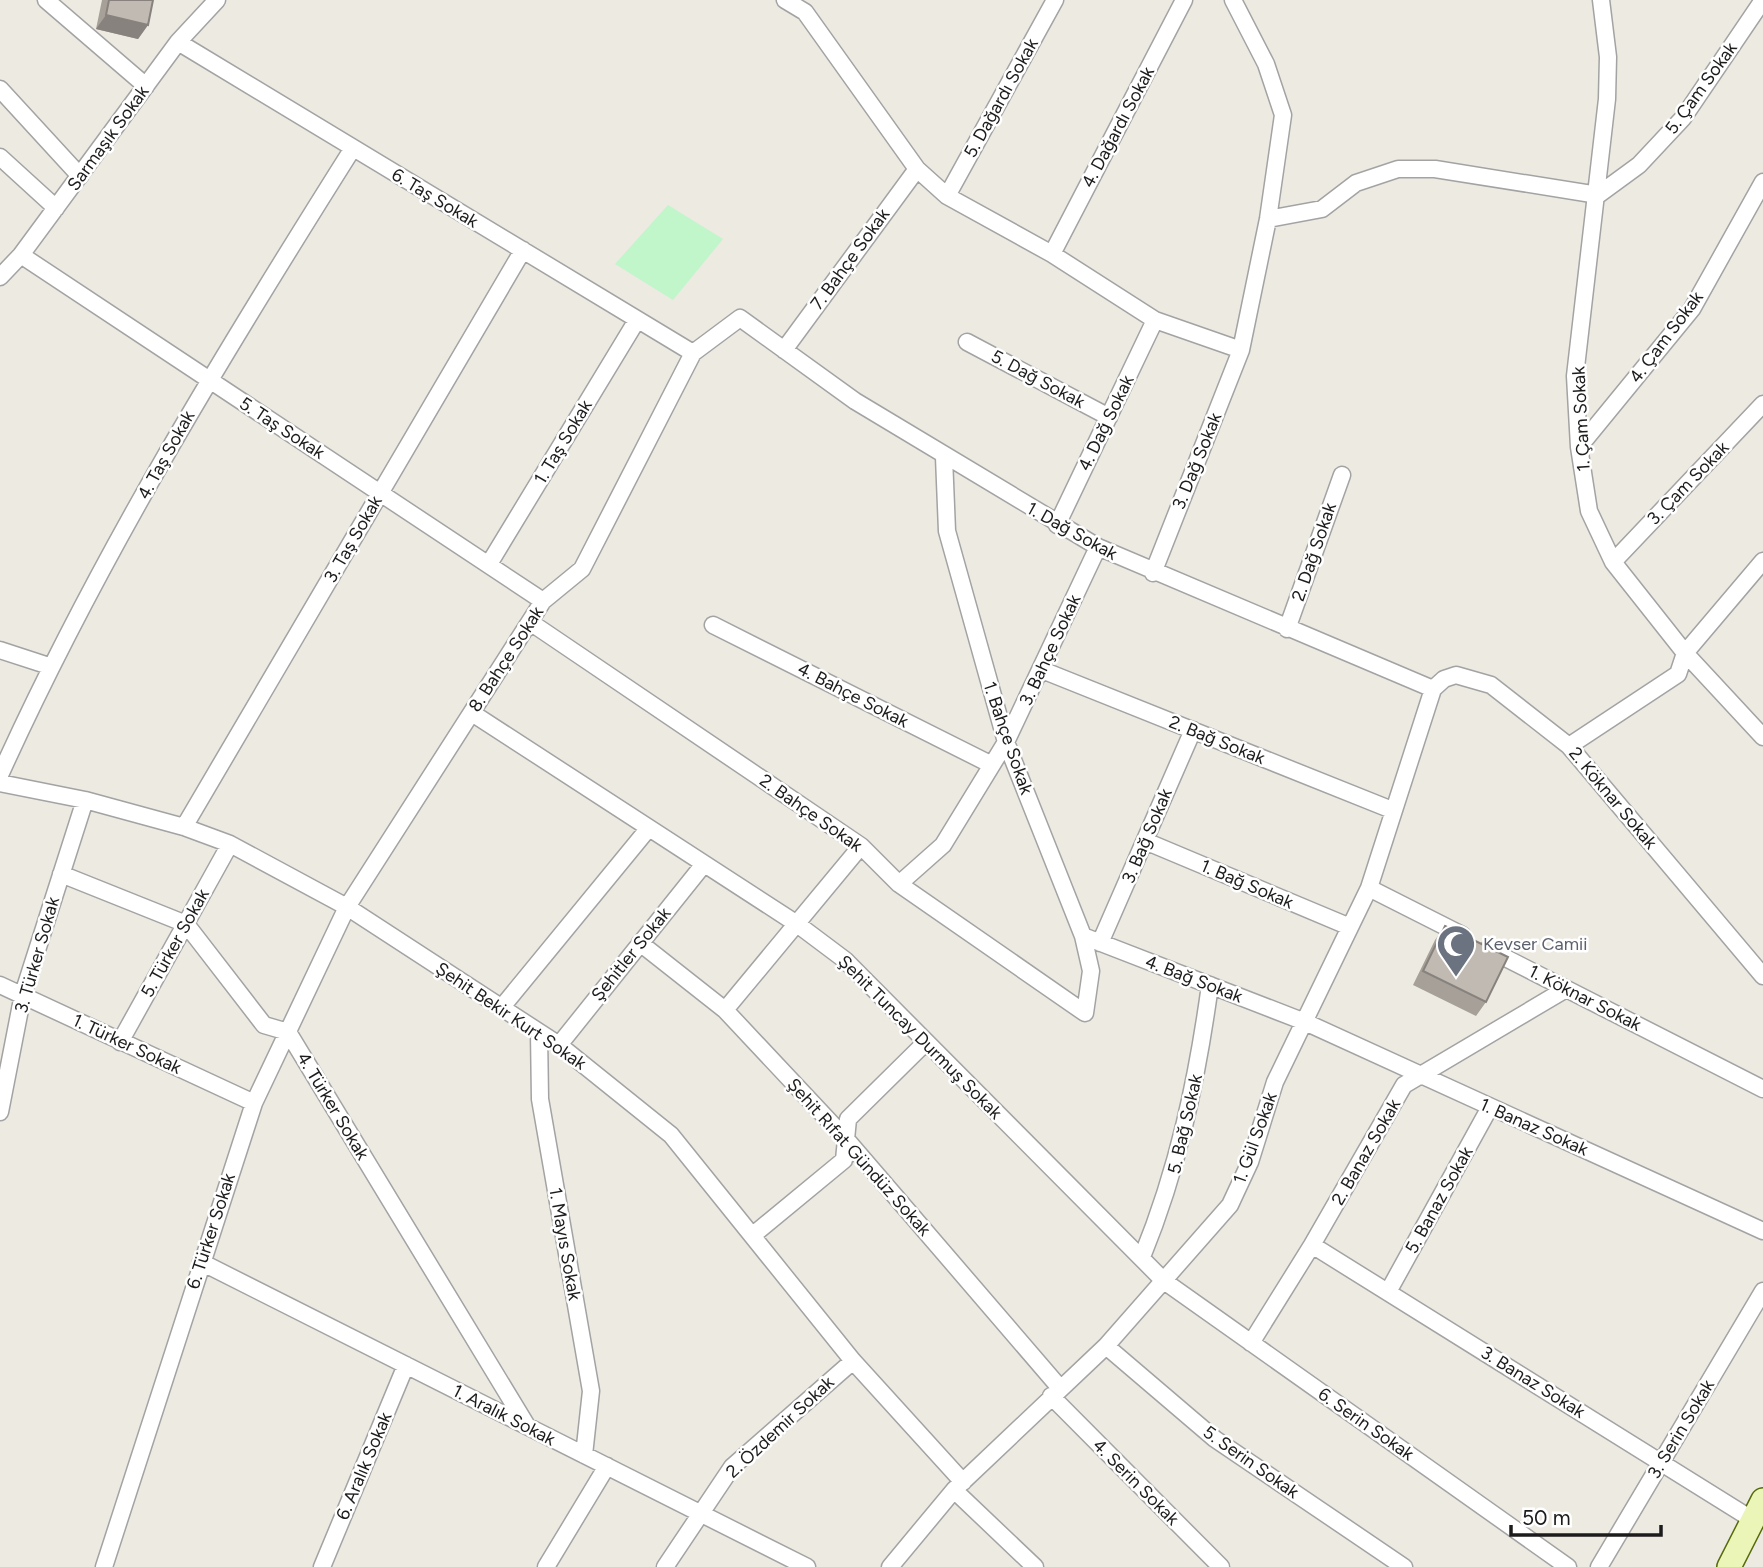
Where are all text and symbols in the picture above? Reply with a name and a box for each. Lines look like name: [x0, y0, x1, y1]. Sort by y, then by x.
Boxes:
street label: 5. Dağardı Sokak: [959, 34, 1043, 162]
street label: 5. Çam Sokak: [1660, 37, 1742, 138]
street label: 4. Dağardı Sokak: [1077, 63, 1159, 191]
street label: Sarmaşık Sokak: [62, 81, 154, 195]
street label: 6. Taş Sokak: [388, 164, 483, 233]
street label: 7. Bahçe Sokak: [806, 204, 894, 314]
street label: 4. Çam Sokak: [1624, 287, 1708, 387]
street label: 5. Dağ Sokak: [987, 345, 1089, 413]
street label: 1. Çam Sokak: [1567, 365, 1595, 472]
street label: 4. Dağ Sokak: [1073, 371, 1139, 475]
street label: 5. Taş Sokak: [235, 392, 329, 464]
street label: 1. Taş Sokak: [529, 396, 597, 488]
street label: 4. Taş Sokak: [133, 406, 200, 503]
street label: 3. Dağ Sokak: [1168, 409, 1226, 513]
street label: 3. Çam Sokak: [1643, 436, 1734, 529]
street label: 3. Taş Sokak: [319, 491, 387, 586]
street label: 1. Dağ Sokak: [1023, 497, 1121, 565]
street label: 2. Dağ Sokak: [1287, 500, 1341, 604]
street label: 3. Bahçe Sokak: [1015, 591, 1085, 709]
street label: 8. Bahçe Sokak: [464, 602, 548, 716]
street label: 4. Bahçe Sokak: [794, 658, 912, 733]
street label: 1. Bahçe Sokak: [978, 679, 1038, 798]
street label: 2. Bağ Sokak: [1166, 711, 1268, 769]
street label: 2. Köknar Sokak: [1564, 743, 1662, 854]
street label: 2. Bahçe Sokak: [755, 769, 867, 857]
street label: 3. Bağ Sokak: [1117, 785, 1177, 887]
street label: 1. Bağ Sokak: [1197, 855, 1297, 914]
street label: 5. Türker Sokak: [136, 885, 214, 1001]
street label: 3. Türker Sokak: [10, 894, 64, 1016]
street label: Şehitler Sokak: [587, 903, 676, 1005]
mosque icon: Kevser Camii: [1435, 923, 1477, 978]
place label: Kevser Camii: [1483, 933, 1587, 955]
street label: Şehit Tuncay Durmuş Sokak: [833, 950, 1007, 1124]
street label: 4. Bağ Sokak: [1142, 950, 1246, 1008]
street label: Şehit Bekir Kurt Sokak: [432, 957, 591, 1075]
street label: 1. Köknar Sokak: [1525, 960, 1645, 1036]
street label: 1. Türker Sokak: [69, 1009, 185, 1079]
street label: 4. Türker Sokak: [292, 1048, 374, 1164]
street label: 5. Bağ Sokak: [1163, 1072, 1207, 1176]
street label: Şehit Rıfat Gündüz Sokak: [782, 1074, 936, 1241]
street label: 1. Gül Sokak: [1228, 1089, 1282, 1187]
street label: 1. Banaz Sokak: [1476, 1093, 1592, 1161]
street label: 2. Banaz Sokak: [1327, 1095, 1405, 1209]
street label: 5. Banaz Sokak: [1400, 1142, 1478, 1257]
street label: 6. Türker Sokak: [182, 1170, 240, 1292]
street label: 1. Mayıs Sokak: [544, 1186, 586, 1302]
street label: 3. Banaz Sokak: [1477, 1341, 1589, 1423]
street label: 2. Özdemir Sokak: [722, 1371, 839, 1483]
street label: 3. Serin Sokak: [1643, 1375, 1719, 1482]
street label: 1. Aralık Sokak: [449, 1380, 559, 1450]
street label: 6. Serin Sokak: [1314, 1383, 1418, 1465]
street label: 6. Aralık Sokak: [331, 1408, 397, 1523]
street label: 5. Serin Sokak: [1199, 1421, 1303, 1503]
street label: 4. Serin Sokak: [1088, 1434, 1184, 1530]
scale bar: [1511, 1494, 1662, 1538]
text: 50 m: [1522, 1505, 1571, 1530]

